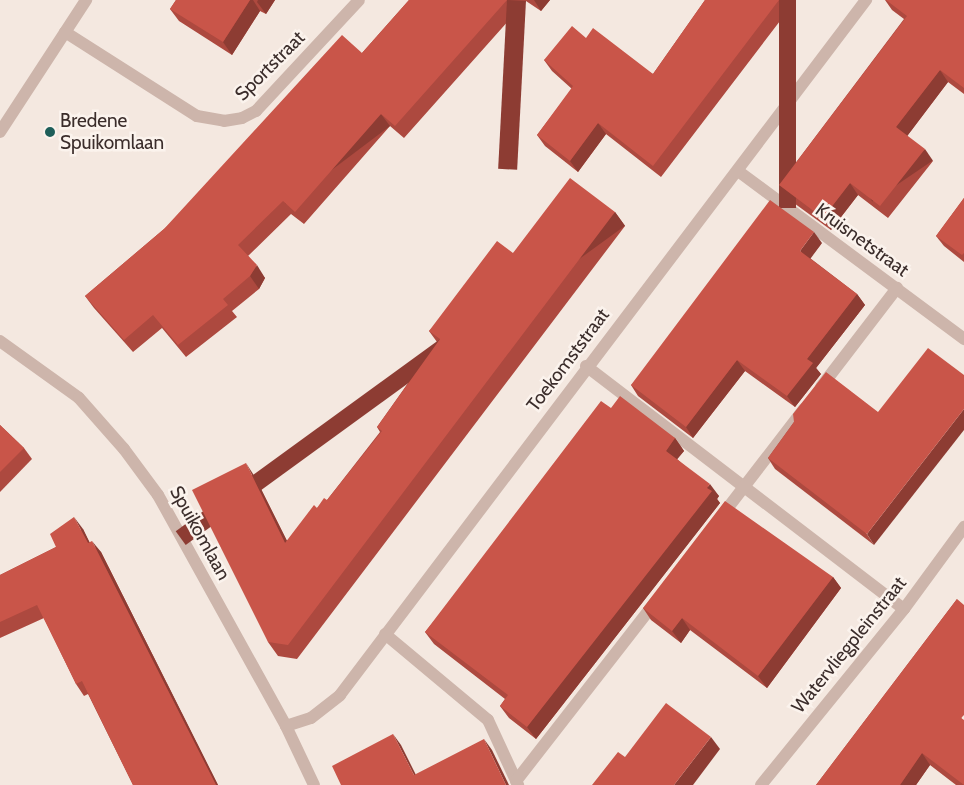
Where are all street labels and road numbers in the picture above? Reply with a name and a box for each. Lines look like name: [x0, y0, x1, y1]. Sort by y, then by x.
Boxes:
street label: Sportstraat: [230, 26, 310, 106]
street label: Kruisnetstraat: [811, 198, 913, 282]
street label: Toekomststraat: [522, 304, 614, 416]
street label: Spuikomlaan: [165, 482, 235, 584]
street label: Watervliegpleinstraat: [787, 572, 911, 718]

